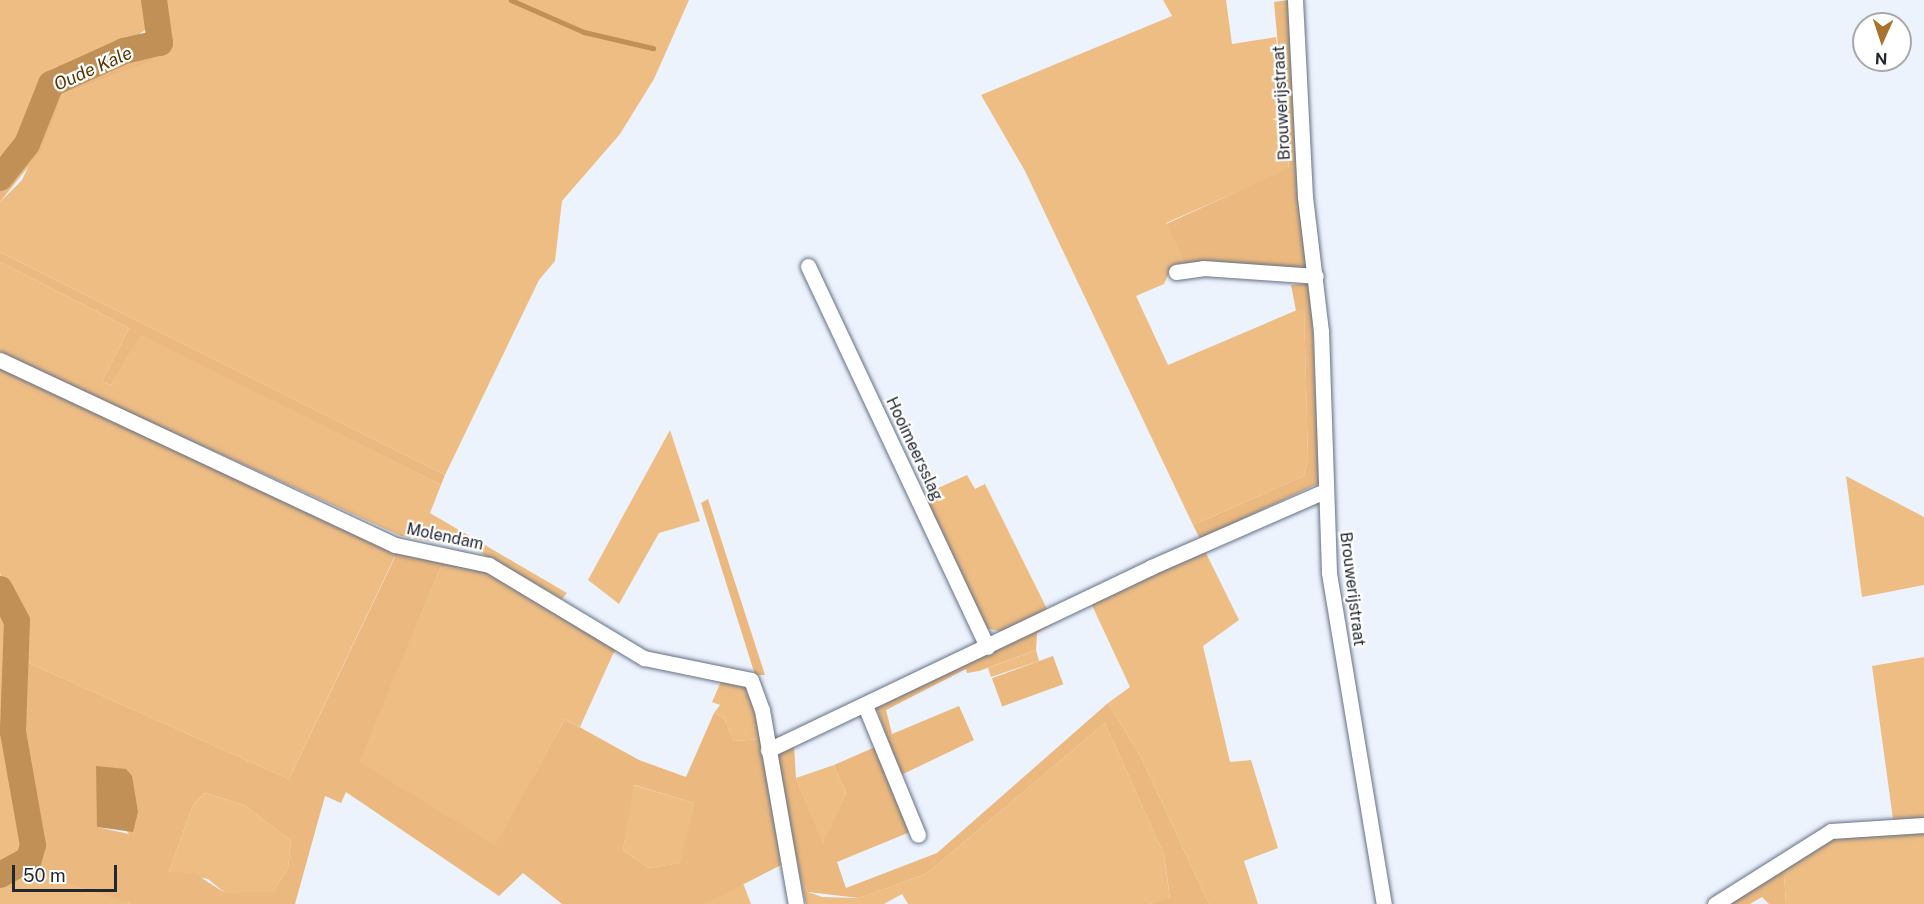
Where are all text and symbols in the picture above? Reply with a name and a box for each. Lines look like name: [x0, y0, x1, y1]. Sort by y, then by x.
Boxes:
north arrow: [1852, 12, 1912, 72]
water label: Oude Kale: [51, 42, 135, 96]
street label: Brouwerijstraat: [1269, 45, 1295, 161]
text: N: [1874, 49, 1888, 68]
street label: Hooimeersslag: [882, 394, 946, 504]
street label: Molendam: [405, 519, 485, 555]
street label: Brouwerijstraat: [1335, 531, 1369, 647]
scale bar: [15, 853, 120, 891]
text: 50 m: [23, 865, 66, 886]

